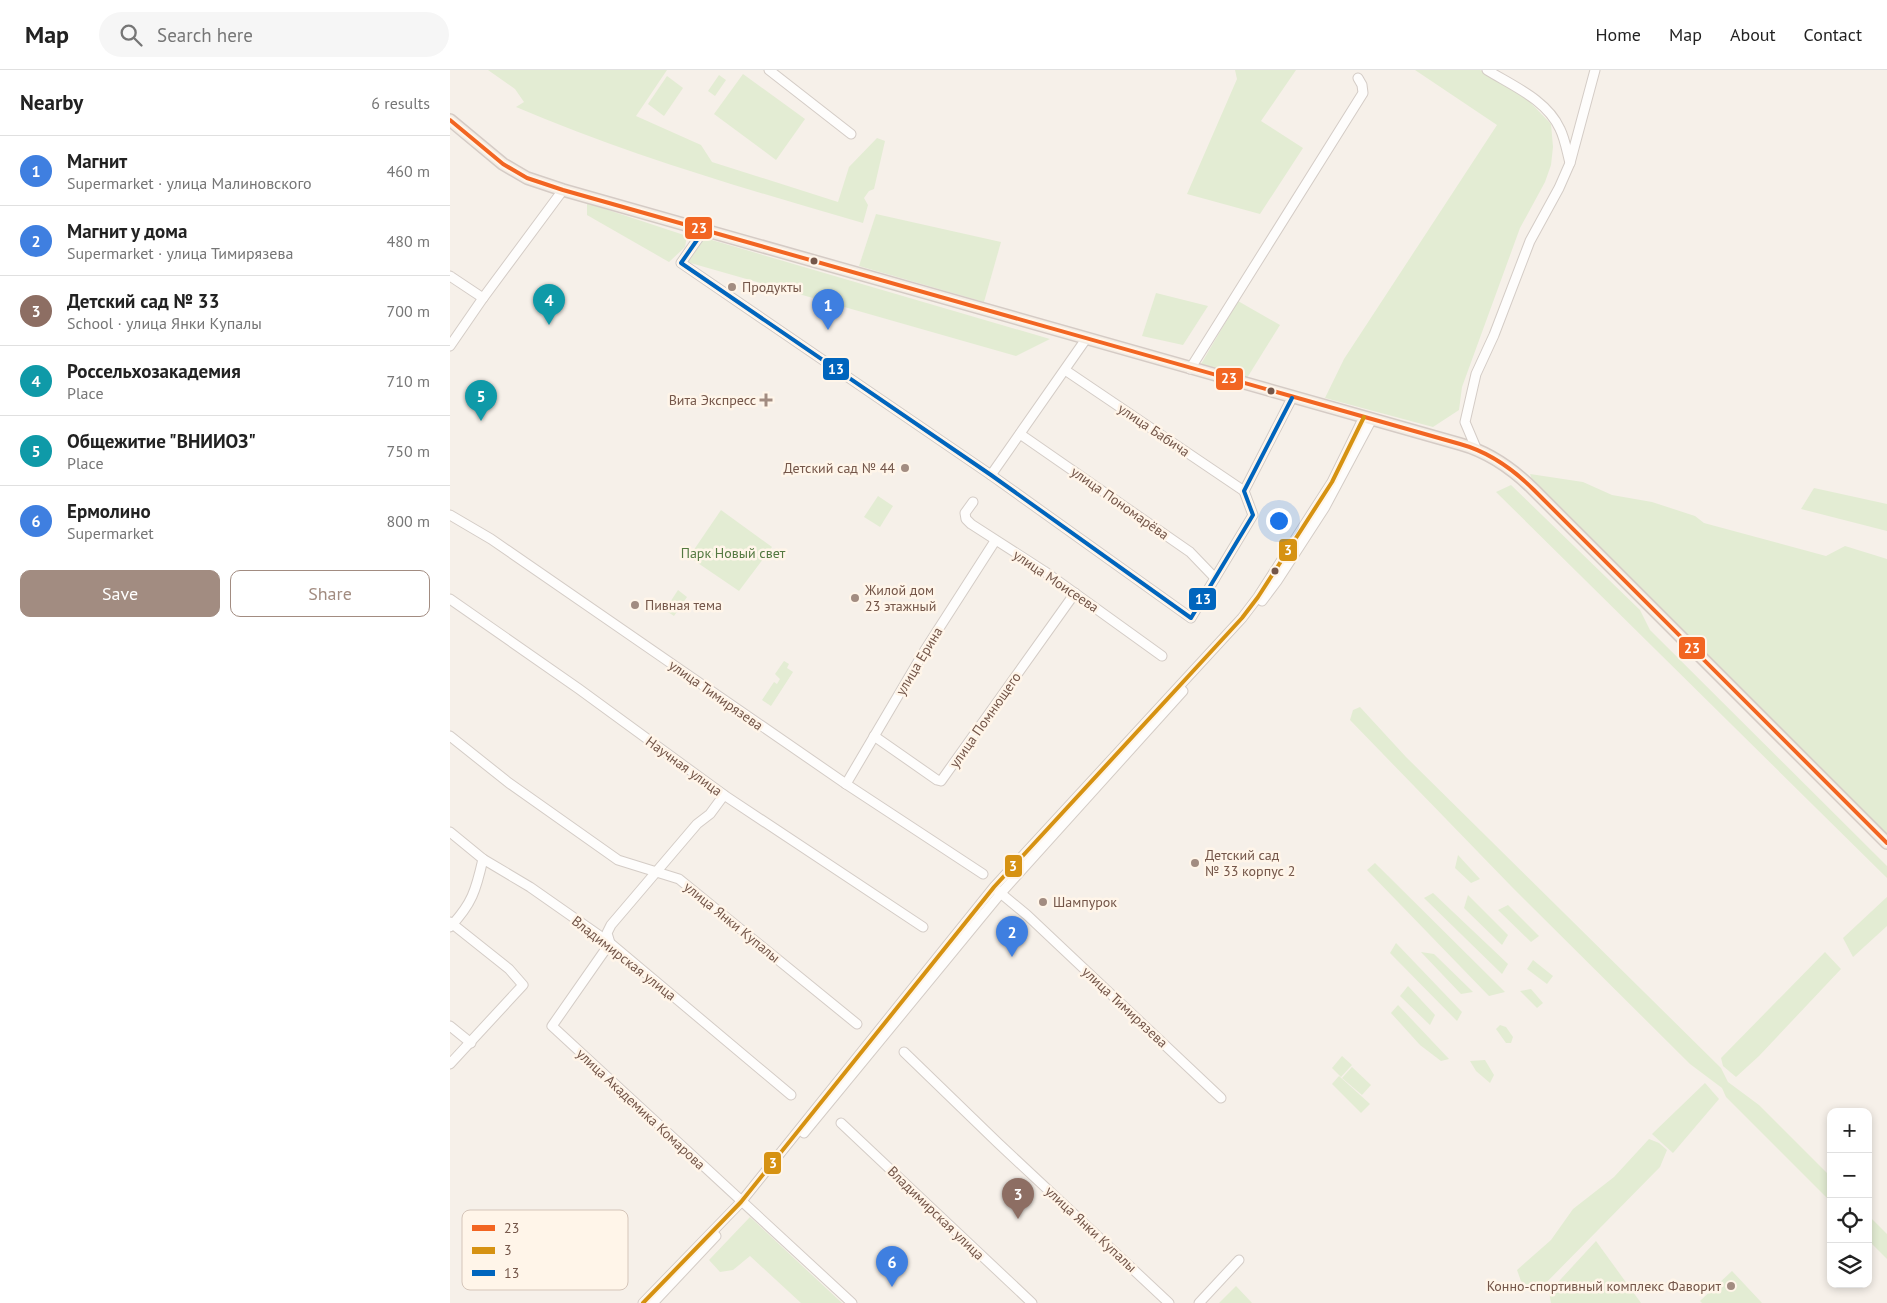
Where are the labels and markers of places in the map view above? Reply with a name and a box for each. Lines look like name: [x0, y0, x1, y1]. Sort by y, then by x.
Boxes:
unlabelled marker: [809, 256, 819, 266]
place label: Продукты: [742, 278, 802, 296]
marker: Продукты: [726, 281, 738, 293]
pin: 4: [533, 284, 565, 325]
pin: 1: [812, 289, 844, 330]
pin: 5: [465, 380, 497, 421]
unlabelled marker: [1266, 386, 1276, 396]
place label: Вита Экспресс: [669, 391, 756, 409]
marker: Вита Экспресс: [760, 394, 772, 406]
place label: Детский сад № 44: [784, 459, 895, 477]
marker: Детский сад № 44: [899, 462, 911, 474]
unlabelled marker: [1270, 566, 1280, 576]
place label: Жилой дом 23 этажный: [864, 581, 936, 615]
marker: Жилой дом 23 этажный: [849, 592, 861, 604]
place label: Пивная тема: [645, 596, 722, 614]
marker: Пивная тема: [629, 599, 641, 611]
place label: Детский сад № 33 корпус 2: [1205, 846, 1295, 880]
marker: Детский сад № 33 корпус 2: [1189, 857, 1201, 869]
place label: Шампурок: [1053, 893, 1117, 911]
marker: Шампурок: [1037, 896, 1049, 908]
pin: 2: [996, 916, 1028, 957]
pin: 3: [1002, 1178, 1034, 1219]
pin: 6: [876, 1246, 908, 1287]
place label: Конно-спортивный комплекс Фаворит: [1487, 1277, 1721, 1295]
marker: Конно-спортивный комплекс Фаворит: [1725, 1280, 1737, 1292]

